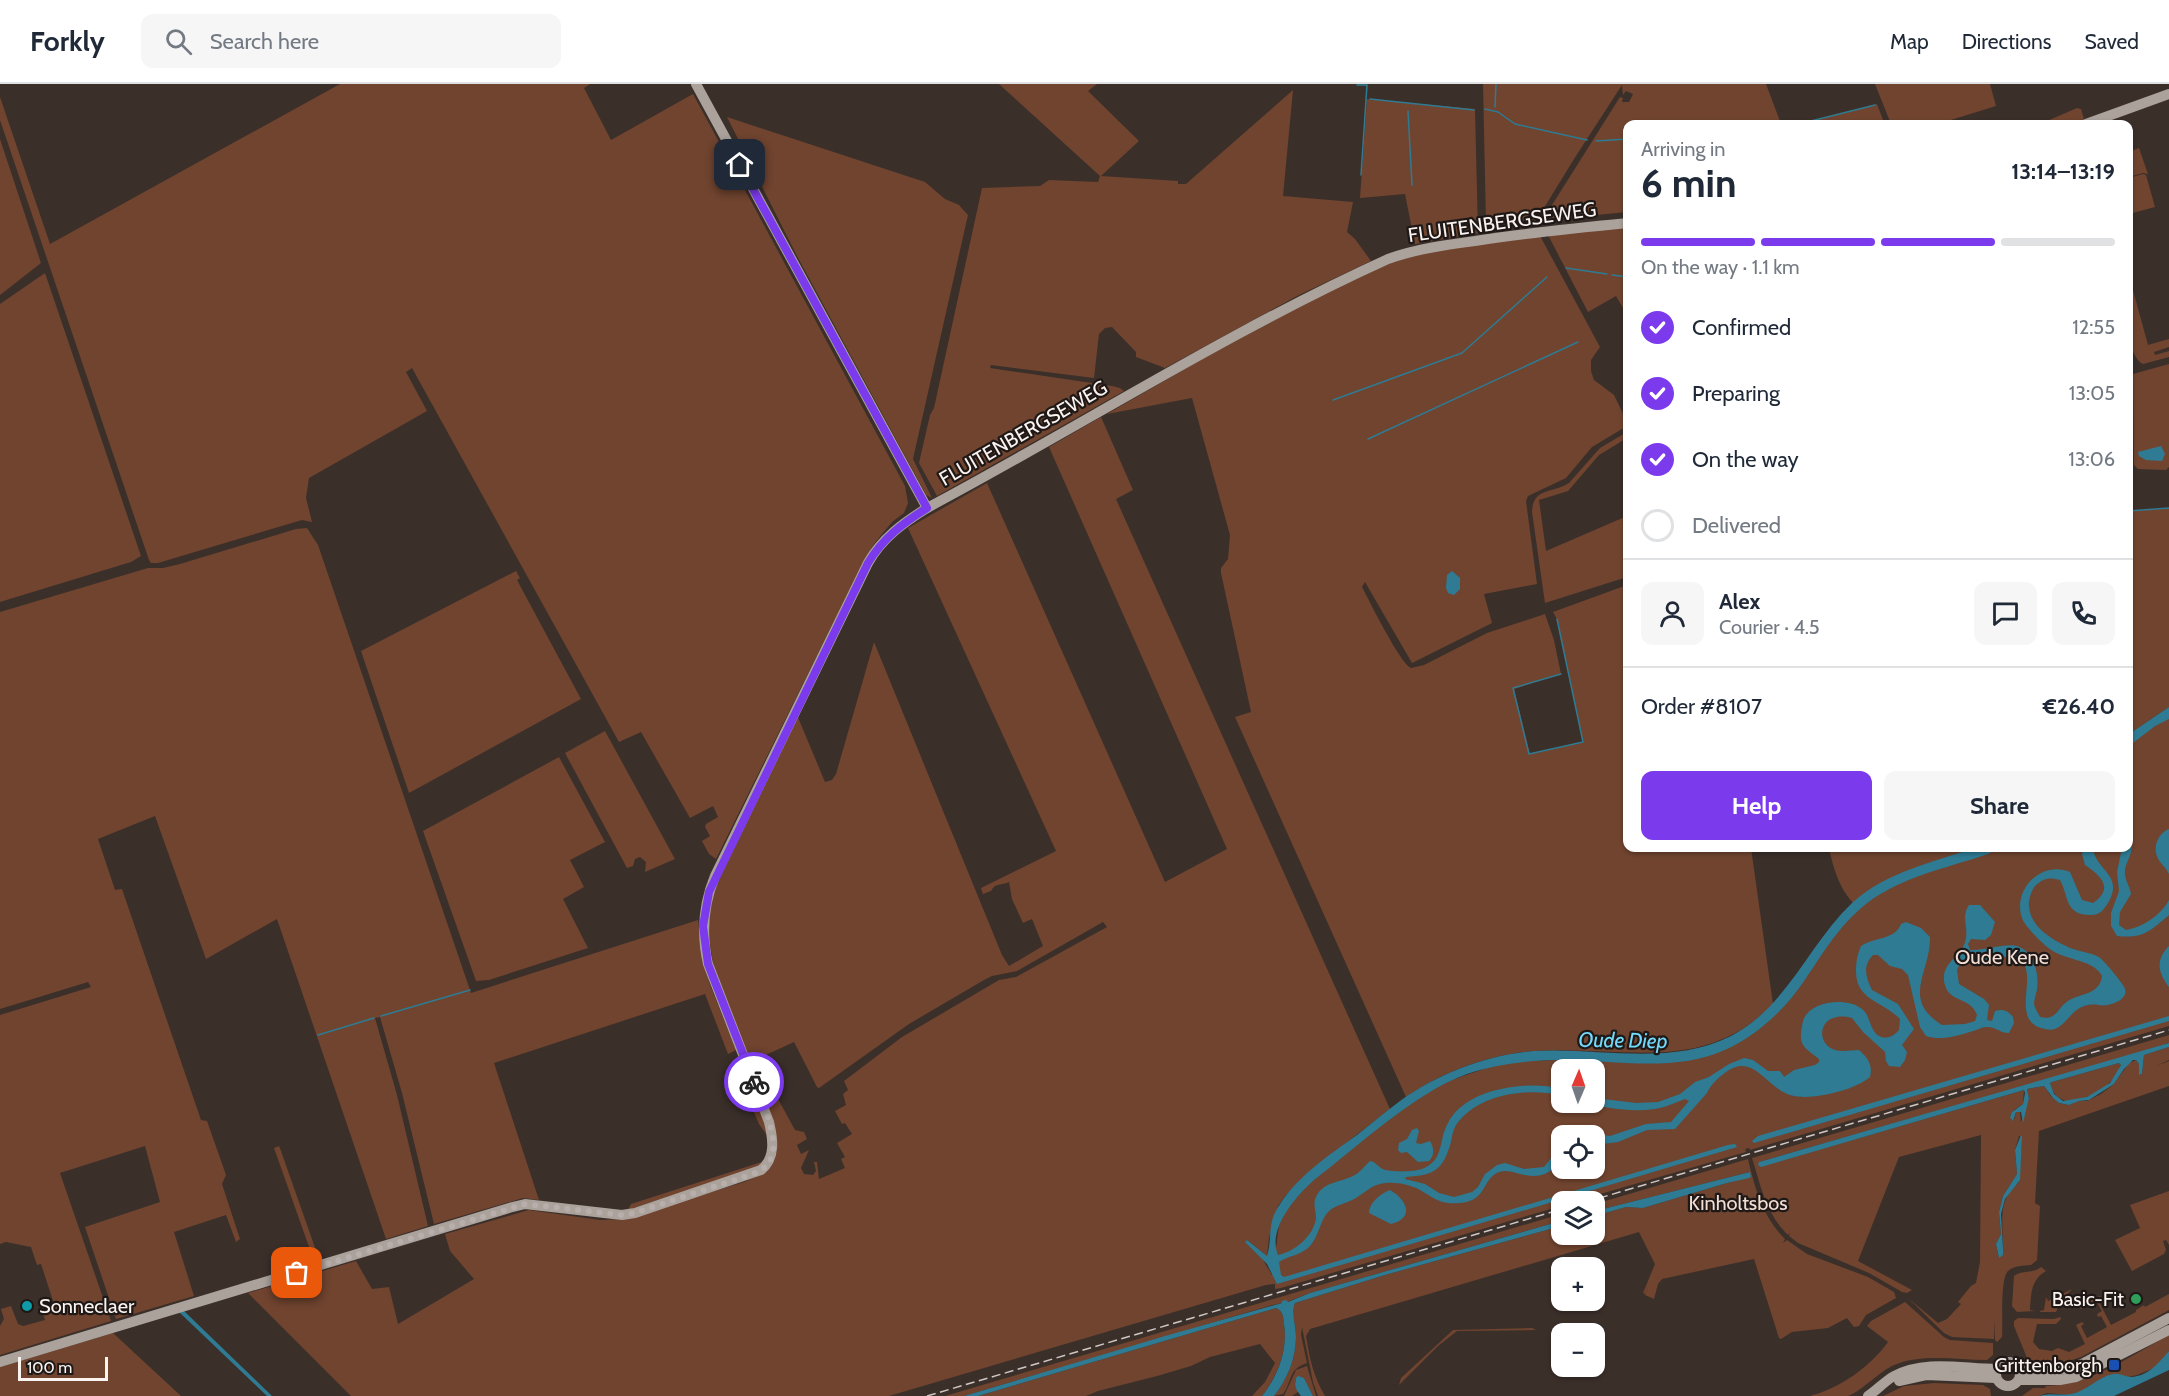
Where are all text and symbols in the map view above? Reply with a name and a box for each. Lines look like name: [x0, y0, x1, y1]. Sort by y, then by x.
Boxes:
search box: [141, 14, 561, 68]
text: Forkly: [30, 24, 105, 58]
icon: search: [162, 25, 195, 58]
text: Search here: [210, 28, 319, 55]
text: Map: [1890, 29, 1929, 54]
text: Directions: [1962, 29, 2051, 54]
text: Saved: [2084, 29, 2139, 54]
text: Arriving in: [1641, 137, 1725, 161]
pin: [714, 139, 765, 190]
icon: home: [723, 148, 756, 181]
text: 13:14–13:19: [2011, 158, 2115, 185]
text: 6 min: [1641, 159, 1736, 207]
street label: FLUITENBERGSEWEG: [1406, 197, 1598, 247]
text: On the way · 1.1 km: [1641, 255, 1800, 279]
icon: check: [1641, 311, 1674, 344]
text: Confirmed: [1692, 314, 1791, 341]
text: 12:55: [2072, 315, 2115, 339]
street label: FLUITENBERGSEWEG: [935, 375, 1111, 491]
icon: check: [1641, 377, 1674, 410]
text: Preparing: [1692, 380, 1780, 407]
text: 13:05: [2069, 381, 2115, 405]
icon: check: [1641, 443, 1674, 476]
text: On the way: [1692, 446, 1799, 473]
text: 13:06: [2068, 447, 2115, 471]
text: Delivered: [1692, 512, 1781, 539]
button: person: [1641, 582, 1704, 645]
button: chat: [1974, 582, 2037, 645]
button: phone: [2052, 582, 2115, 645]
text: Alex: [1719, 588, 1760, 615]
text: Courier · 4.5: [1719, 615, 1820, 639]
text: Order #8107: [1641, 693, 1762, 720]
text: €26.40: [2043, 693, 2115, 720]
button: Help: [1641, 771, 1872, 840]
button: Share: [1884, 771, 2115, 840]
park label: Oude Kene: [1955, 945, 2049, 969]
water label: Oude Diep: [1578, 1027, 1668, 1053]
courier: [724, 1052, 784, 1112]
north arrow: [1551, 1059, 1605, 1113]
map controls: [1551, 1059, 1605, 1377]
icon: bike: [738, 1066, 771, 1099]
button: locate: [1551, 1125, 1605, 1179]
button: layers: [1551, 1191, 1605, 1245]
park label: Kinholtsbos: [1688, 1191, 1788, 1215]
pin: [271, 1247, 322, 1298]
icon: bag: [280, 1256, 313, 1289]
button: +: [1551, 1257, 1605, 1311]
place label: Basic-Fit: [2052, 1287, 2124, 1311]
marker: Basic-Fit: [2129, 1292, 2143, 1306]
place label: Sonneclaer: [39, 1294, 135, 1318]
marker: Sonneclaer: [20, 1299, 34, 1313]
button: −: [1551, 1323, 1605, 1377]
place label: Grittenborgh: [1994, 1353, 2102, 1377]
scale bar: [18, 1354, 108, 1382]
text: 100 m: [27, 1358, 72, 1377]
marker: Grittenborgh: [2107, 1358, 2121, 1372]

